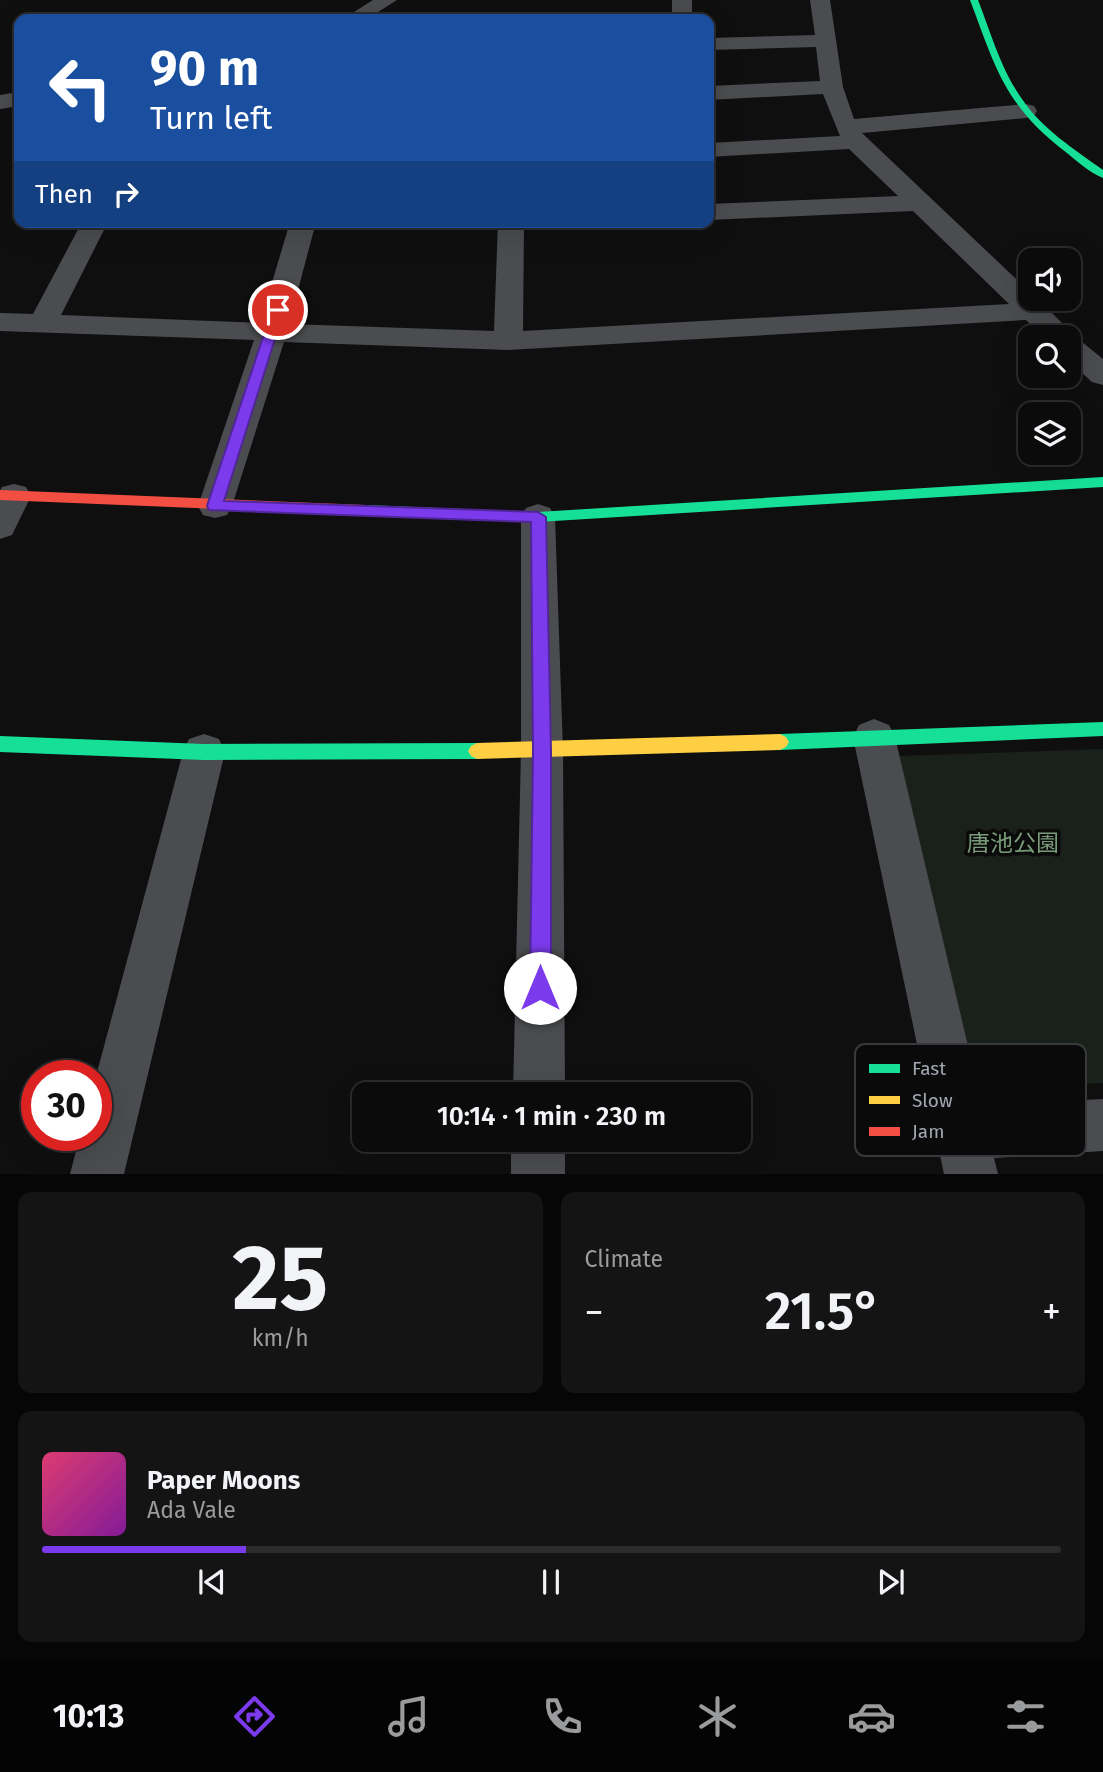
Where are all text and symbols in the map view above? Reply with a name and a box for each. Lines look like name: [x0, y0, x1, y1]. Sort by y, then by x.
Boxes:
text: 90 m: [150, 39, 259, 98]
icon: left: [35, 42, 126, 133]
text: Turn left: [150, 99, 272, 137]
icon: right: [107, 175, 145, 213]
text: Then: [35, 179, 93, 210]
map controls: [1018, 248, 1081, 465]
button: sound: [1018, 248, 1081, 311]
pin: [248, 280, 308, 340]
icon: arrive: [259, 291, 297, 329]
button: search: [1018, 325, 1081, 388]
button: layers: [1018, 402, 1081, 465]
park label: 唐池公園: [967, 829, 1059, 857]
position arrow: [503, 951, 577, 1025]
legend: [855, 1044, 1086, 1156]
text: Fast: [912, 1057, 946, 1080]
speed limit sign: 30: [21, 1060, 112, 1151]
text: Slow: [912, 1089, 953, 1112]
text: 10:14 · 1 min · 230 m: [437, 1101, 666, 1132]
text: Jam: [912, 1120, 944, 1143]
text: 25: [232, 1224, 328, 1333]
text: Climate: [585, 1245, 663, 1273]
text: 21.5°: [765, 1280, 881, 1343]
text: −: [585, 1289, 604, 1335]
text: +: [1042, 1289, 1061, 1335]
text: km/h: [252, 1324, 309, 1352]
text: Paper Moons: [147, 1465, 300, 1496]
text: Ada Vale: [147, 1496, 236, 1524]
icon: previous: [193, 1563, 231, 1601]
icon: pause: [532, 1563, 570, 1601]
icon: next: [872, 1563, 910, 1601]
icon: directions: [230, 1692, 279, 1741]
icon: music: [384, 1692, 433, 1741]
icon: phone: [538, 1692, 587, 1741]
icon: climate: [693, 1692, 742, 1741]
icon: car: [847, 1692, 896, 1741]
icon: filters: [1001, 1692, 1050, 1741]
text: 10:13: [53, 1697, 124, 1735]

